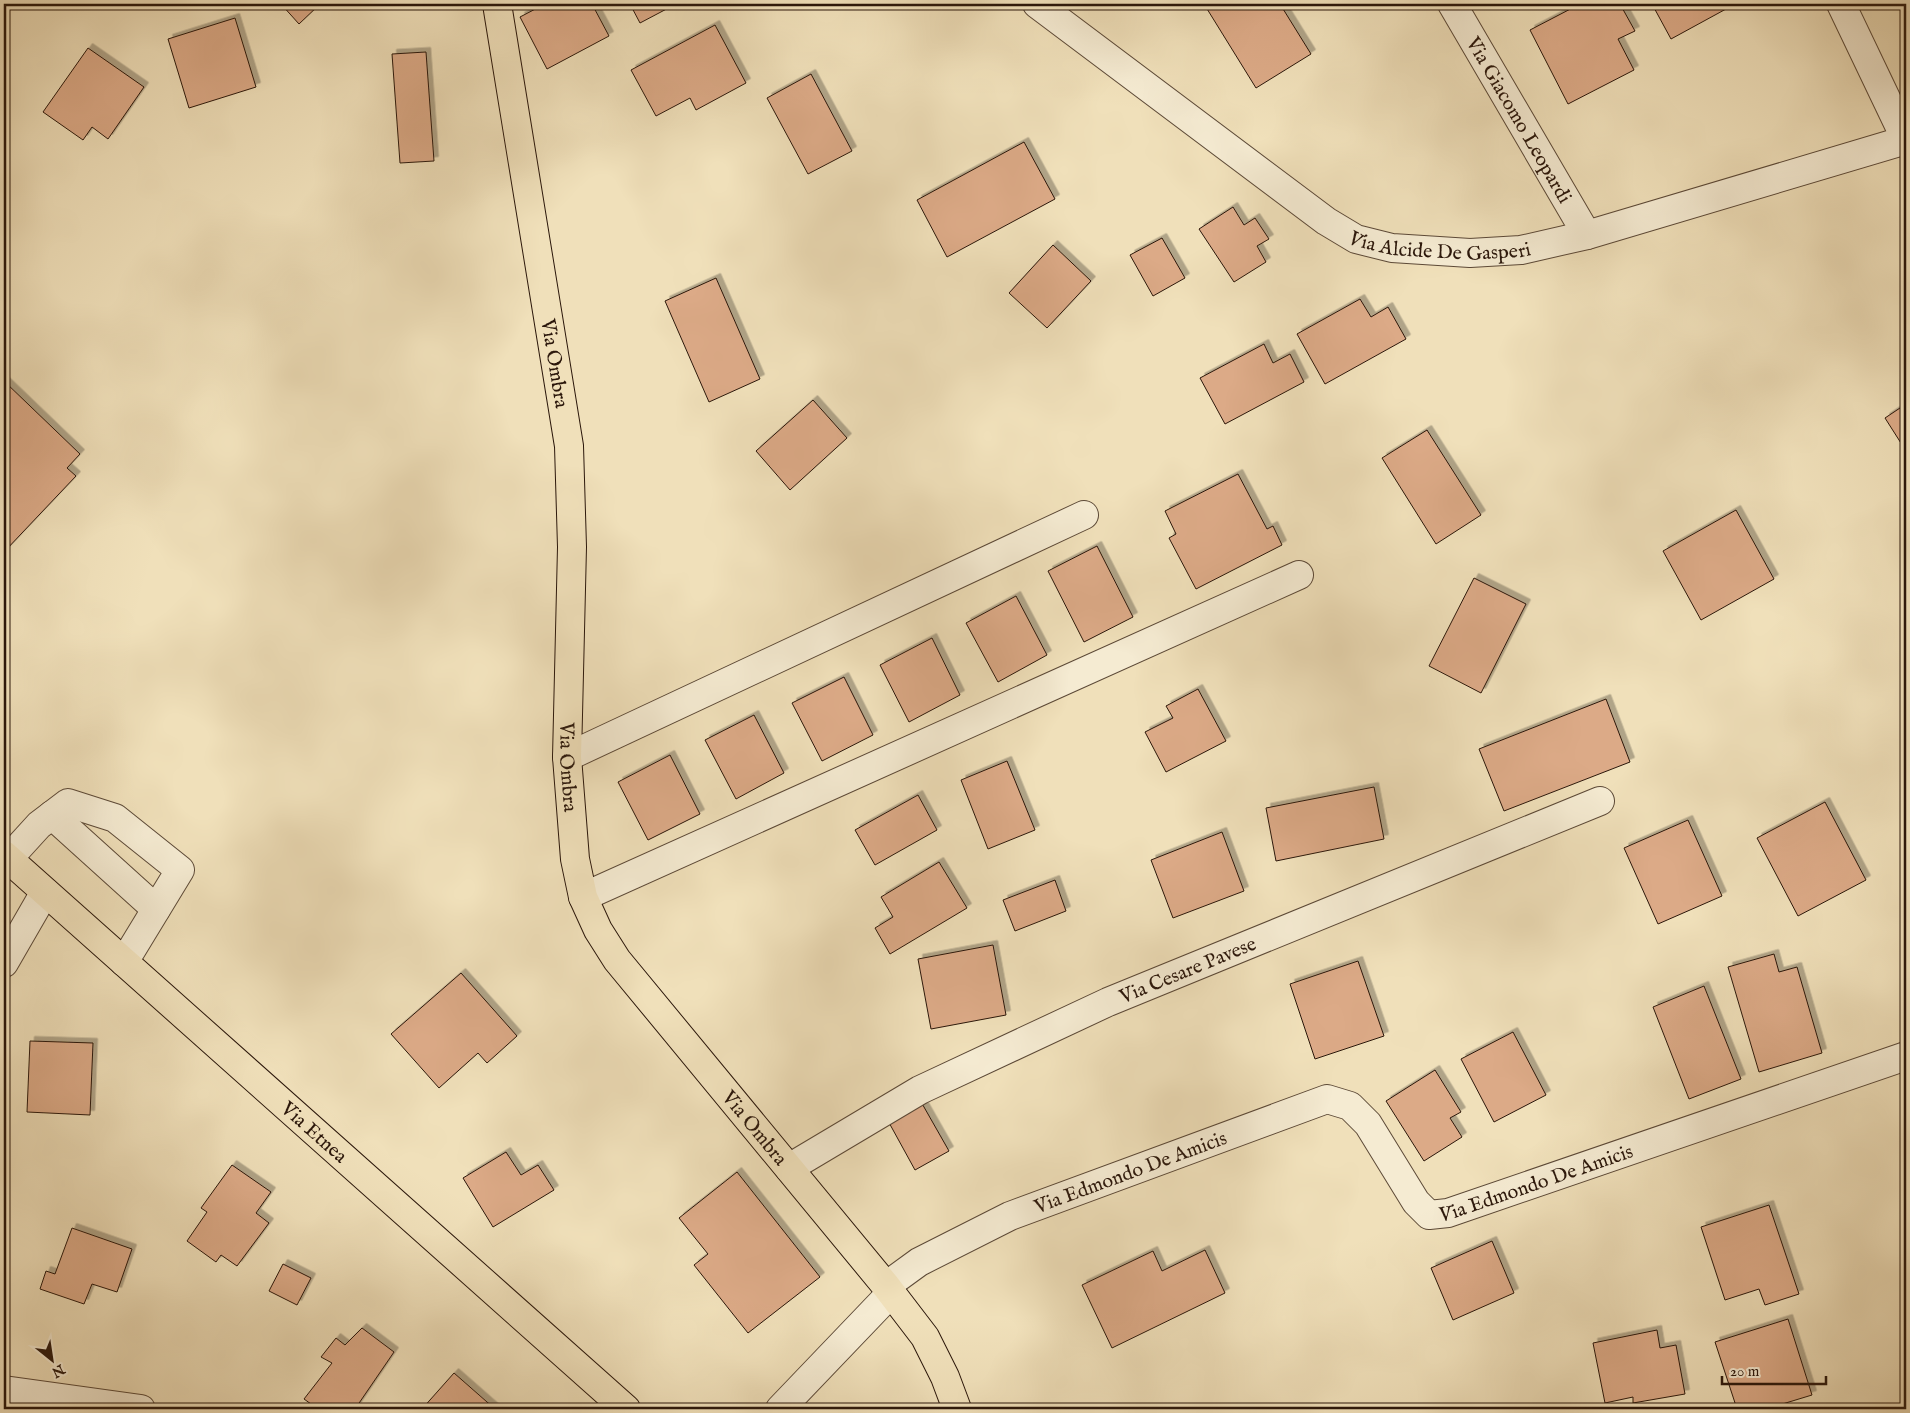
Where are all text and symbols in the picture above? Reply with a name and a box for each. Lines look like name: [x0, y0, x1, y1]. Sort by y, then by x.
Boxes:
street label: Via Giacomo Leopardi: [1459, 32, 1577, 208]
street label: Via Alcide De Gasperi: [1342, 226, 1533, 267]
street label: Via Ombra: [534, 316, 574, 410]
street label: Via Ombra: [553, 721, 582, 813]
street label: Via Cesare Pavese: [1115, 932, 1260, 1010]
street label: Via Ombra: [715, 1085, 793, 1171]
street label: Via Etnea: [274, 1096, 352, 1169]
street label: Via Edmondo De Amicis: [1030, 1126, 1231, 1220]
street label: Via Edmondo De Amicis: [1437, 1140, 1637, 1228]
north arrow: [28, 1336, 78, 1386]
scale bar: [1722, 1353, 1826, 1385]
text: N: [48, 1359, 69, 1381]
text: 20 m: [1730, 1362, 1760, 1381]

